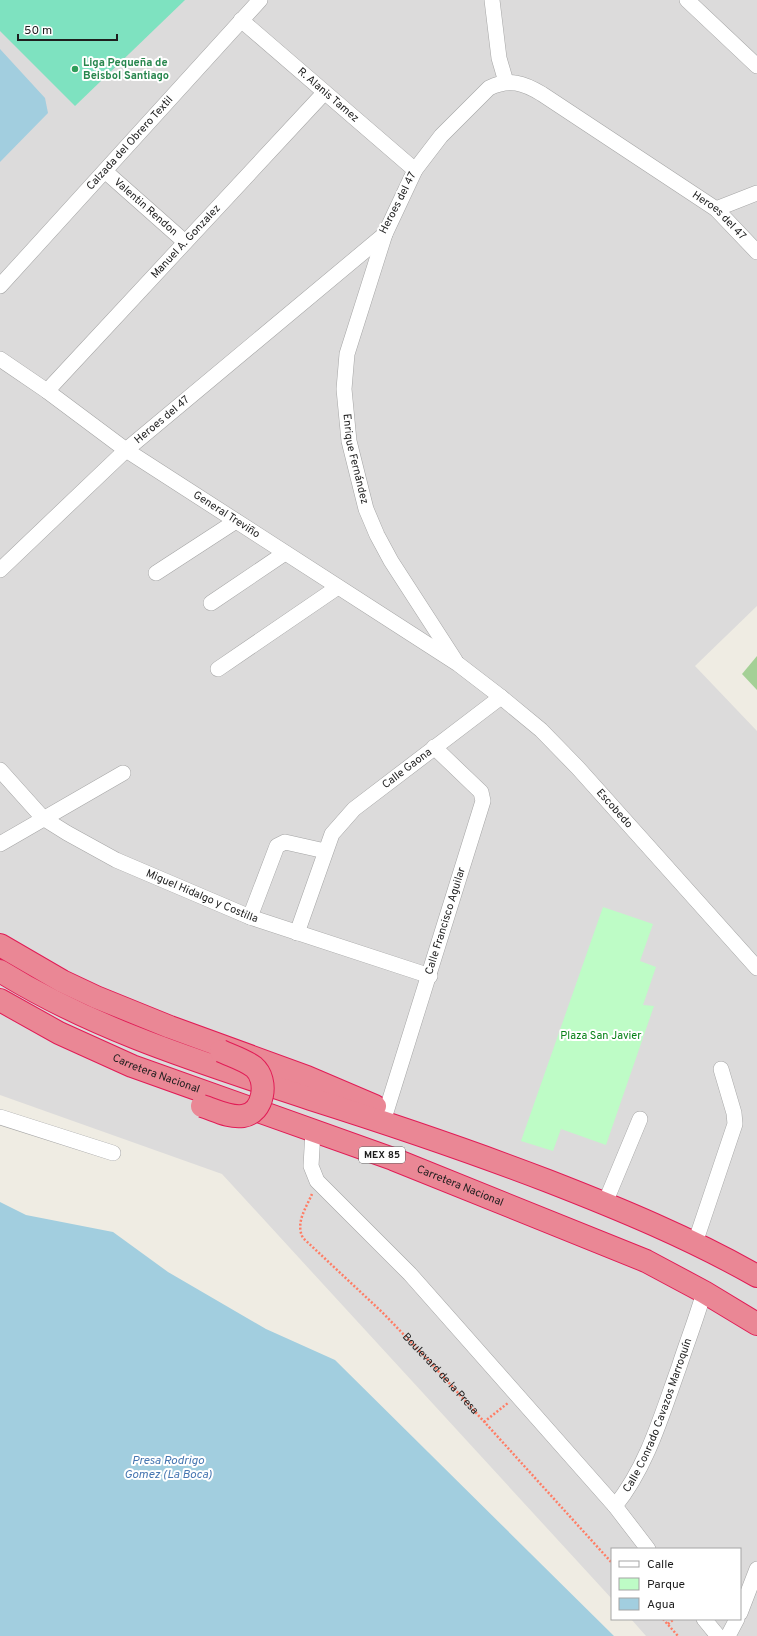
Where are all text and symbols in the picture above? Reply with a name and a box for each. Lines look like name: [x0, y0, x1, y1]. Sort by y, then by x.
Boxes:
scale bar: [18, 16, 117, 42]
text: 50 m: [24, 23, 52, 39]
place label: Liga Pequeña de Beisbol Santiago: [83, 56, 169, 83]
marker: Liga Pequeña de Beisbol Santiago: [70, 64, 80, 74]
street label: R. Alanis Tamez: [294, 65, 362, 126]
street label: Calzada del Obrero Textil: [84, 93, 176, 193]
street label: Heroes del 47: [376, 169, 420, 236]
street label: Valentin Rendon: [111, 175, 180, 239]
street label: Heroes del 47: [689, 188, 749, 243]
street label: Manuel A. Gonzalez: [148, 202, 224, 281]
street label: Heroes del 47: [132, 393, 193, 447]
street label: Enrique Fernández: [339, 413, 372, 506]
street label: General Treviño: [190, 488, 263, 541]
street label: Calle Gaona: [379, 745, 435, 792]
street label: Escobedo: [593, 786, 636, 831]
street label: Calle Francisco Aguilar: [422, 865, 469, 977]
street label: Miguel Hidalgo y Costilla: [144, 866, 260, 926]
park label: Plaza San Javier: [560, 1029, 642, 1043]
street label: Carretera Nacional: [110, 1051, 202, 1097]
road number: MEX 85: [359, 1147, 405, 1163]
street label: Carretera Nacional: [414, 1162, 505, 1210]
street label: Boulevard de la Presa: [399, 1330, 481, 1418]
street label: Calle Conrado Cavazos Marroquín: [620, 1336, 695, 1495]
water label: Presa Rodrigo Gomez (La Boca): [124, 1453, 212, 1483]
legend: [611, 1548, 741, 1620]
text: Calle: [647, 1557, 674, 1573]
text: Parque: [647, 1577, 685, 1593]
text: Agua: [647, 1597, 675, 1613]

